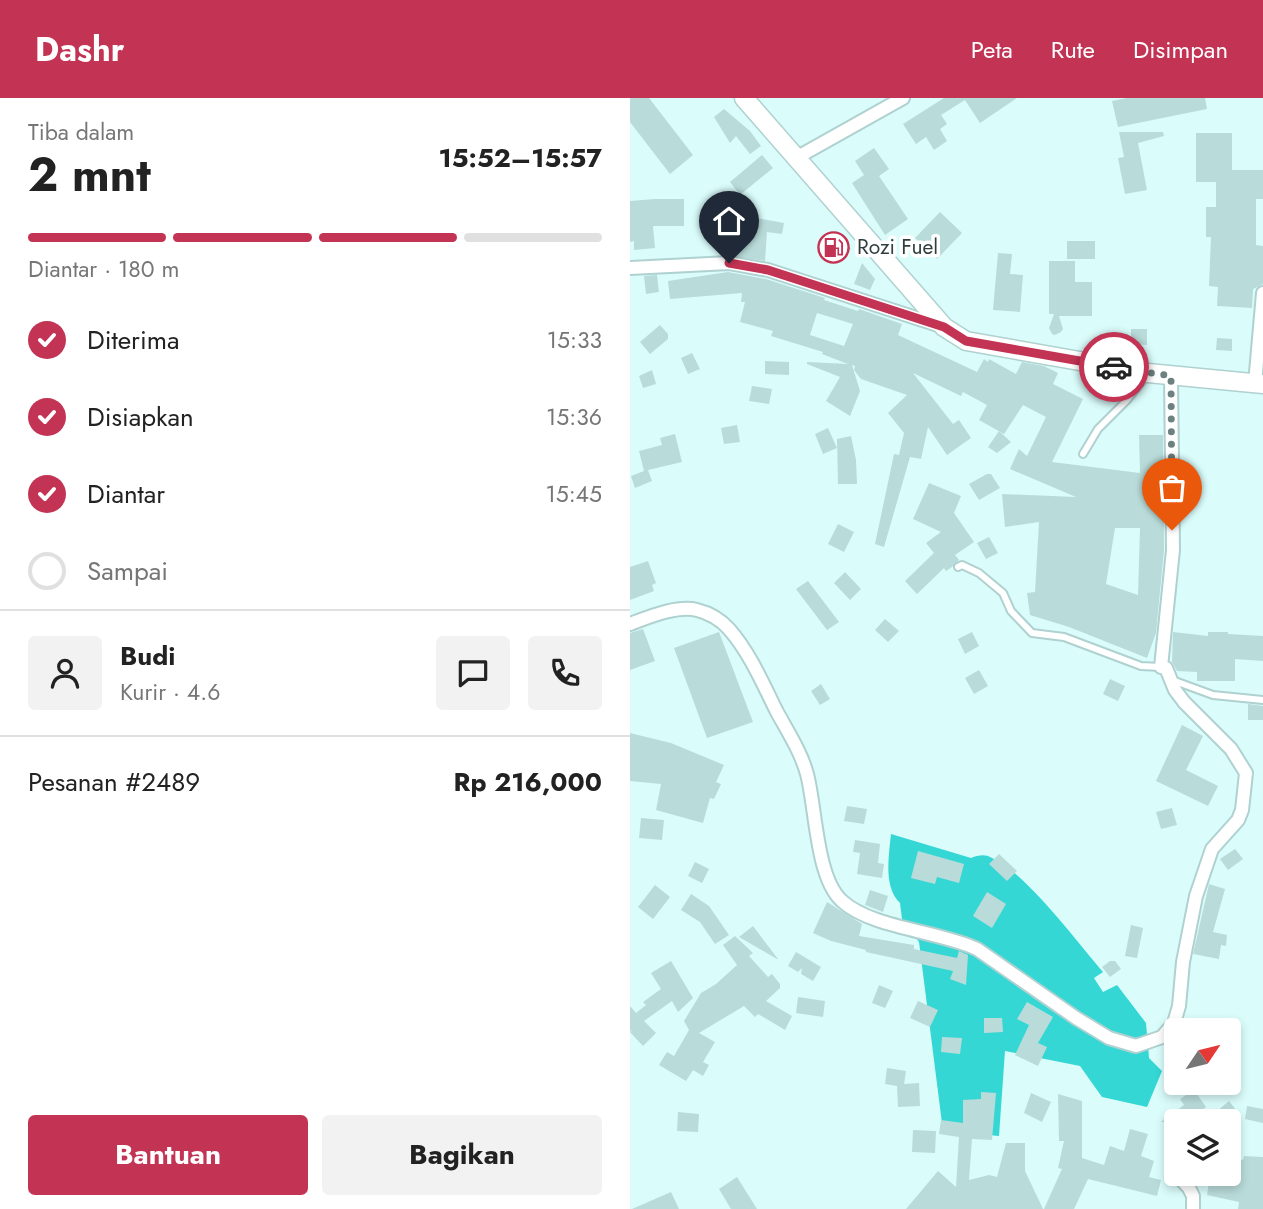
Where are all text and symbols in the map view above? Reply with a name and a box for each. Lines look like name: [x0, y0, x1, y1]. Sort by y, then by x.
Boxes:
text: Dashr: [35, 26, 124, 73]
text: Peta: [971, 32, 1013, 67]
text: Rute: [1051, 32, 1095, 67]
text: Disimpan: [1133, 32, 1228, 67]
text: Tiba dalam: [28, 115, 134, 149]
text: 15:52–15:57: [439, 139, 602, 177]
text: 2 mnt: [28, 142, 151, 208]
pin: [699, 191, 759, 263]
icon: home: [710, 202, 748, 240]
fuel station icon: Rozi Fuel: [817, 230, 851, 264]
place label: Rozi Fuel: [857, 232, 938, 262]
text: Diantar · 180 m: [28, 252, 179, 286]
icon: check: [28, 321, 66, 359]
text: Diterima: [87, 321, 180, 359]
text: 15:33: [547, 323, 602, 357]
courier: [1079, 332, 1149, 402]
icon: car: [1095, 348, 1133, 386]
icon: check: [28, 398, 66, 436]
text: Disiapkan: [87, 398, 194, 436]
text: 15:36: [546, 400, 602, 434]
pin: [1142, 458, 1202, 530]
icon: bag: [1153, 469, 1191, 507]
icon: check: [28, 475, 66, 513]
text: Diantar: [87, 475, 165, 513]
text: 15:45: [545, 477, 602, 511]
text: Sampai: [87, 552, 168, 590]
button: person: [28, 636, 102, 710]
button: chat: [436, 636, 510, 710]
button: phone: [528, 636, 602, 710]
text: Budi: [120, 637, 175, 675]
text: Kurir · 4.6: [120, 675, 220, 709]
text: Pesanan #2489: [28, 763, 200, 801]
text: Rp 216,000: [454, 763, 602, 801]
north arrow: [1164, 1018, 1241, 1096]
map controls: [1164, 1018, 1241, 1186]
button: layers: [1164, 1109, 1241, 1186]
button: Bantuan: [28, 1115, 308, 1195]
button: Bagikan: [322, 1115, 602, 1195]

